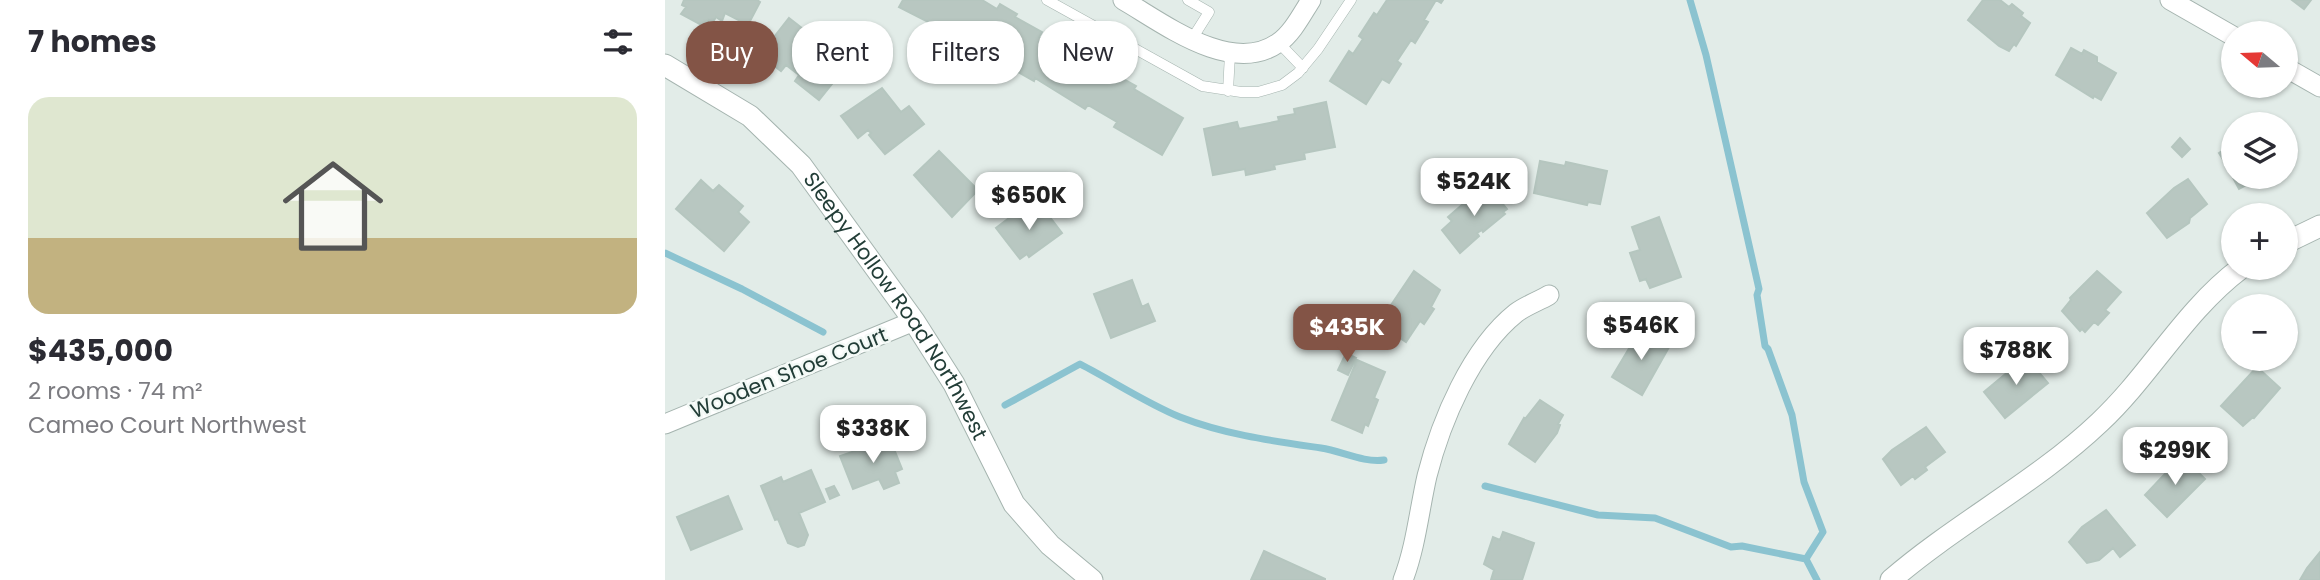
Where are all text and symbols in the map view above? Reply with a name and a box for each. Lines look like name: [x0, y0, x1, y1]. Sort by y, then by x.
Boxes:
text: 7 homes: [28, 20, 157, 63]
chip: Buy: [686, 21, 778, 84]
chip: Rent: [792, 21, 893, 84]
chip: Filters: [907, 21, 1024, 84]
chip: New: [1038, 21, 1138, 84]
north arrow: [2221, 21, 2298, 98]
map controls: [2221, 21, 2298, 371]
icon: filters: [599, 23, 637, 61]
button: layers: [2221, 112, 2298, 189]
icon: home: [270, 143, 396, 269]
pin: $524K: [1425, 158, 1523, 218]
text: $524K: [1437, 165, 1511, 197]
street label: Sleepy Hollow Road Northwest: [797, 166, 995, 445]
pin: $650K: [980, 173, 1078, 232]
text: $650K: [991, 179, 1067, 211]
button: +: [2221, 203, 2298, 280]
button: −: [2221, 294, 2298, 371]
pin: $546K: [1592, 302, 1690, 362]
pin: $435K: [1298, 304, 1396, 364]
text: $546K: [1603, 309, 1679, 341]
text: $435K: [1309, 311, 1385, 343]
street label: Wooden Shoe Court: [686, 320, 892, 425]
pin: $788K: [1967, 328, 2065, 387]
text: $435,000: [28, 329, 173, 372]
text: $788K: [1979, 334, 2053, 366]
text: 2 rooms · 74 m²: [28, 375, 203, 407]
pin: $338K: [824, 406, 922, 465]
text: Cameo Court Northwest: [28, 409, 306, 441]
text: $338K: [836, 412, 910, 444]
pin: $299K: [2126, 428, 2224, 487]
text: $299K: [2139, 434, 2211, 466]

